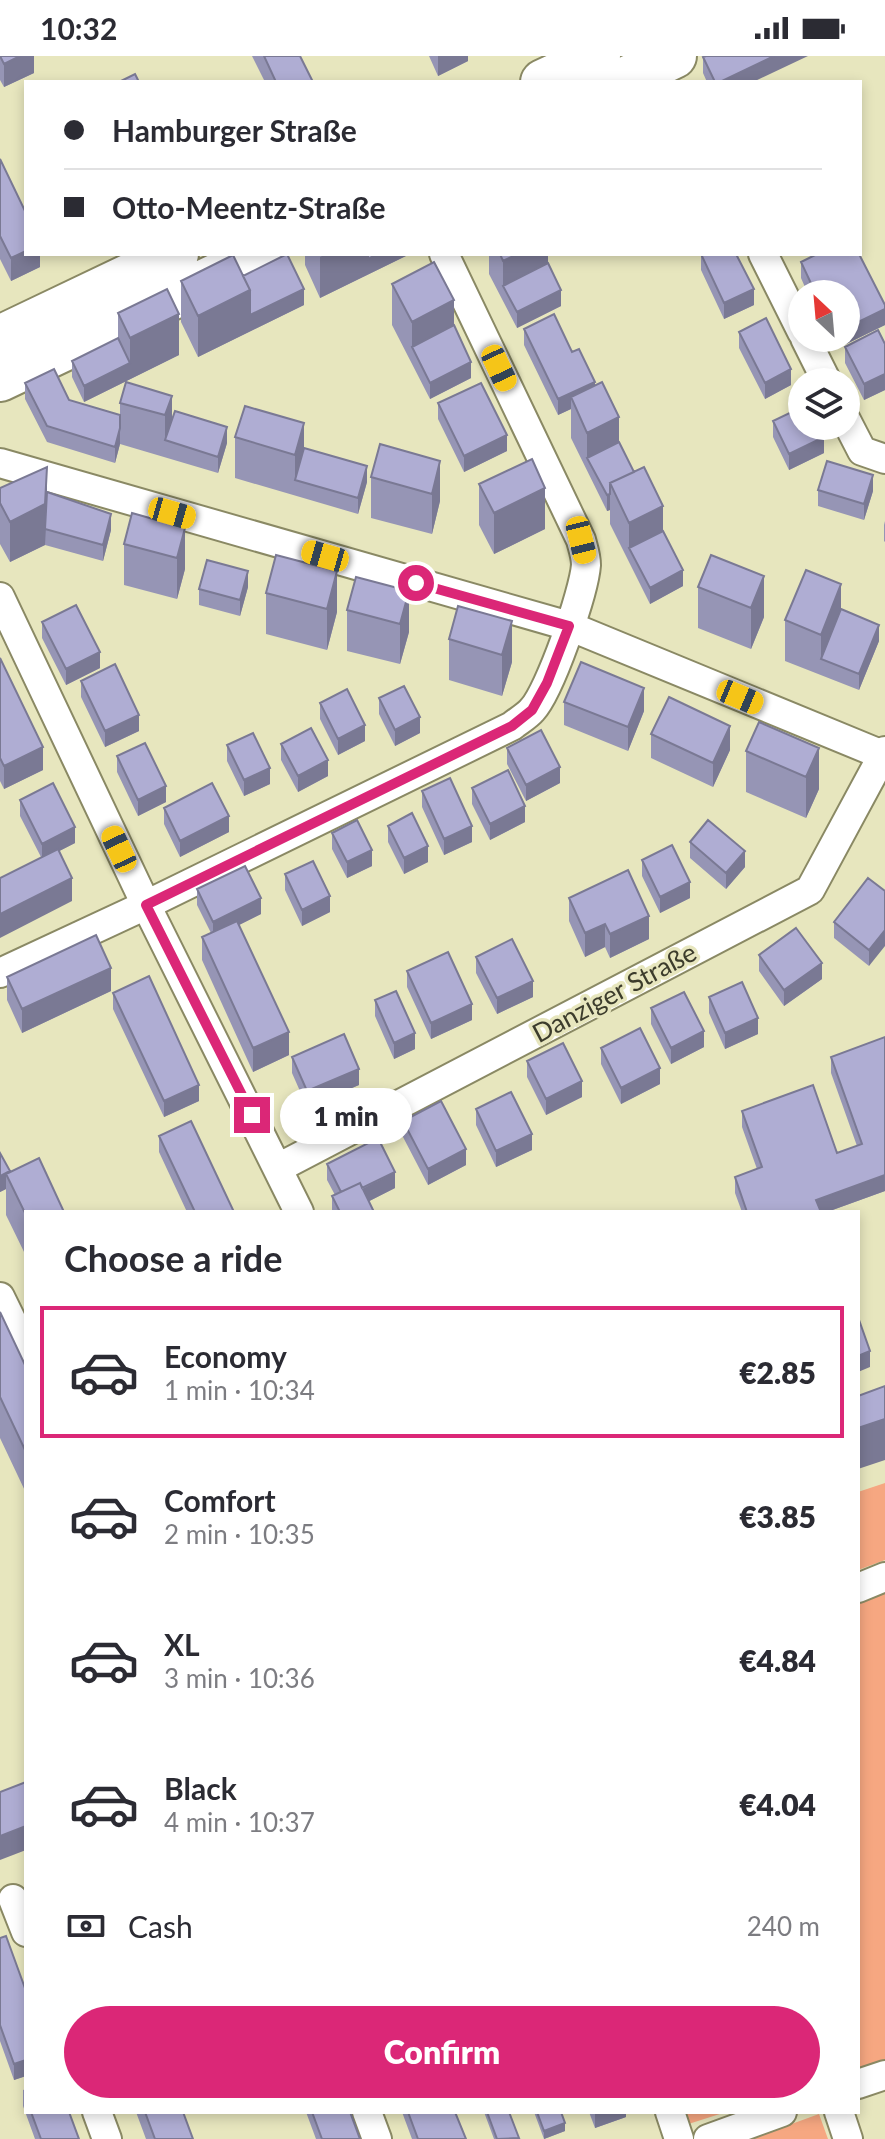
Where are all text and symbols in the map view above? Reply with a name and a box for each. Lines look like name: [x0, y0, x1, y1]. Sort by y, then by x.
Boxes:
text: 10:32: [40, 10, 117, 46]
text: Hamburger Straße: [112, 112, 357, 148]
text: Otto-Meentz-Straße: [112, 189, 386, 225]
north arrow: [788, 280, 860, 352]
map controls: [788, 280, 860, 440]
car: [478, 341, 520, 395]
button: layers: [788, 368, 860, 440]
car: [146, 495, 198, 531]
car: [564, 514, 598, 566]
car: [299, 538, 351, 574]
route start: [398, 565, 434, 601]
car: [713, 677, 767, 717]
car: [98, 822, 140, 876]
street label: Danziger Straße: [526, 935, 702, 1049]
callout: 1 min: [280, 1087, 412, 1143]
route end: [234, 1097, 270, 1133]
text: 1 min: [314, 1100, 378, 1132]
text: Choose a ride: [64, 1236, 283, 1280]
icon: car: [68, 1336, 140, 1408]
text: Economy: [164, 1338, 287, 1374]
text: €2.85: [739, 1354, 816, 1390]
text: 1 min · 10:34: [164, 1374, 315, 1406]
icon: car: [68, 1480, 140, 1552]
text: Comfort: [164, 1482, 276, 1518]
text: €3.85: [739, 1498, 816, 1534]
text: 2 min · 10:35: [164, 1518, 315, 1550]
icon: car: [68, 1624, 140, 1696]
text: XL: [164, 1626, 200, 1662]
text: €4.84: [739, 1642, 816, 1678]
text: 3 min · 10:36: [164, 1662, 315, 1694]
icon: car: [68, 1768, 140, 1840]
text: Black: [164, 1770, 237, 1806]
text: €4.04: [739, 1786, 816, 1822]
text: 4 min · 10:37: [164, 1806, 315, 1838]
icon: cash: [64, 1904, 108, 1948]
text: Cash: [128, 1908, 193, 1944]
text: 240 m: [747, 1910, 820, 1942]
button: Confirm: [64, 2006, 820, 2098]

